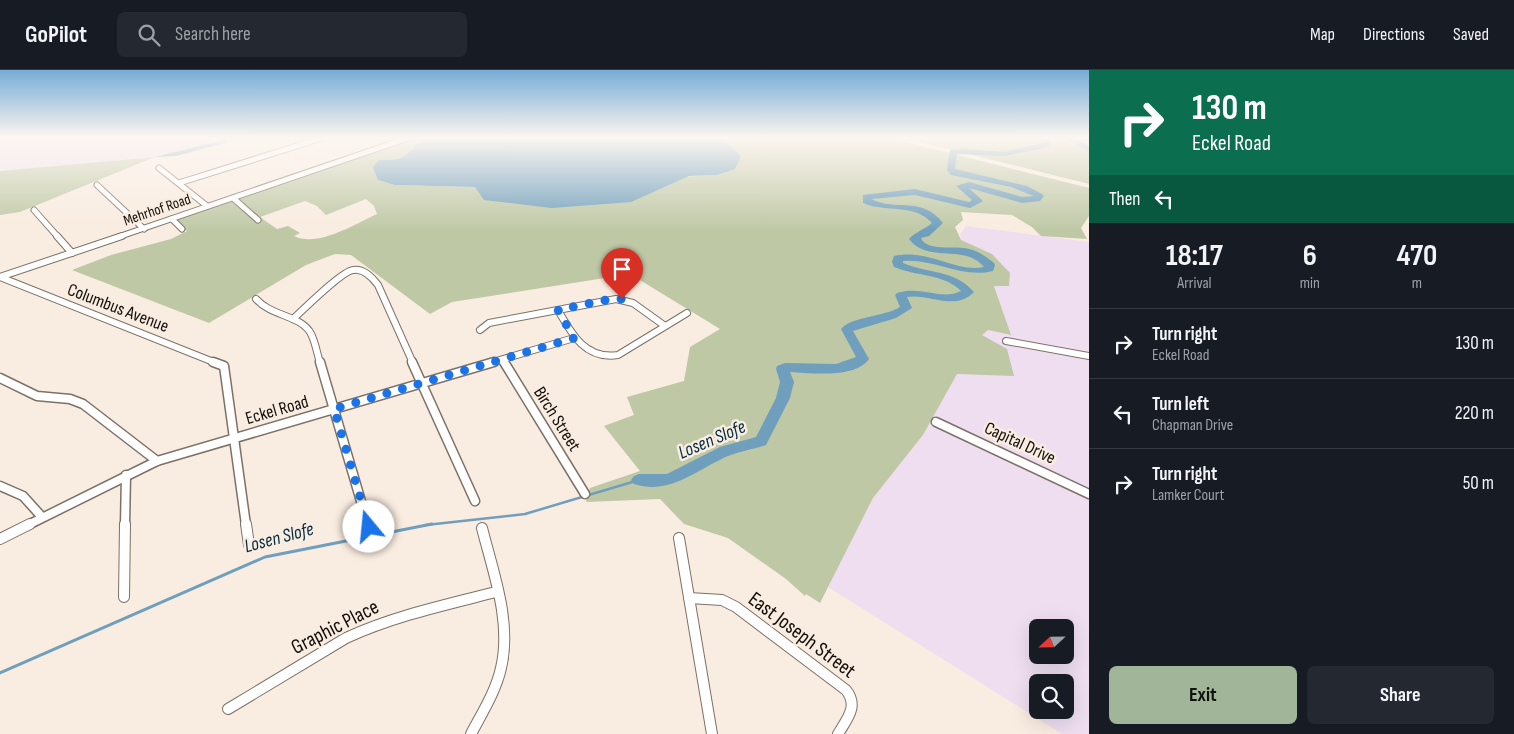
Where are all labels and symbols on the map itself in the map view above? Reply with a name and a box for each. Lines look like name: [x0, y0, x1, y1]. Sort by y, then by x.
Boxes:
street label: Mehrhof Road: [121, 190, 193, 230]
pin: [601, 248, 643, 299]
street label: Columbus Avenue: [64, 279, 172, 337]
street label: Birch Street: [529, 383, 585, 456]
street label: Eckel Road: [243, 391, 311, 429]
water label: Losen Slofe: [675, 415, 750, 464]
street label: Capital Drive: [981, 417, 1059, 469]
position arrow: [342, 500, 394, 552]
water label: Losen Slofe: [242, 518, 317, 558]
street label: East Joseph Street: [743, 586, 861, 684]
street label: Graphic Place: [287, 594, 383, 660]
north arrow: [1029, 619, 1074, 664]

